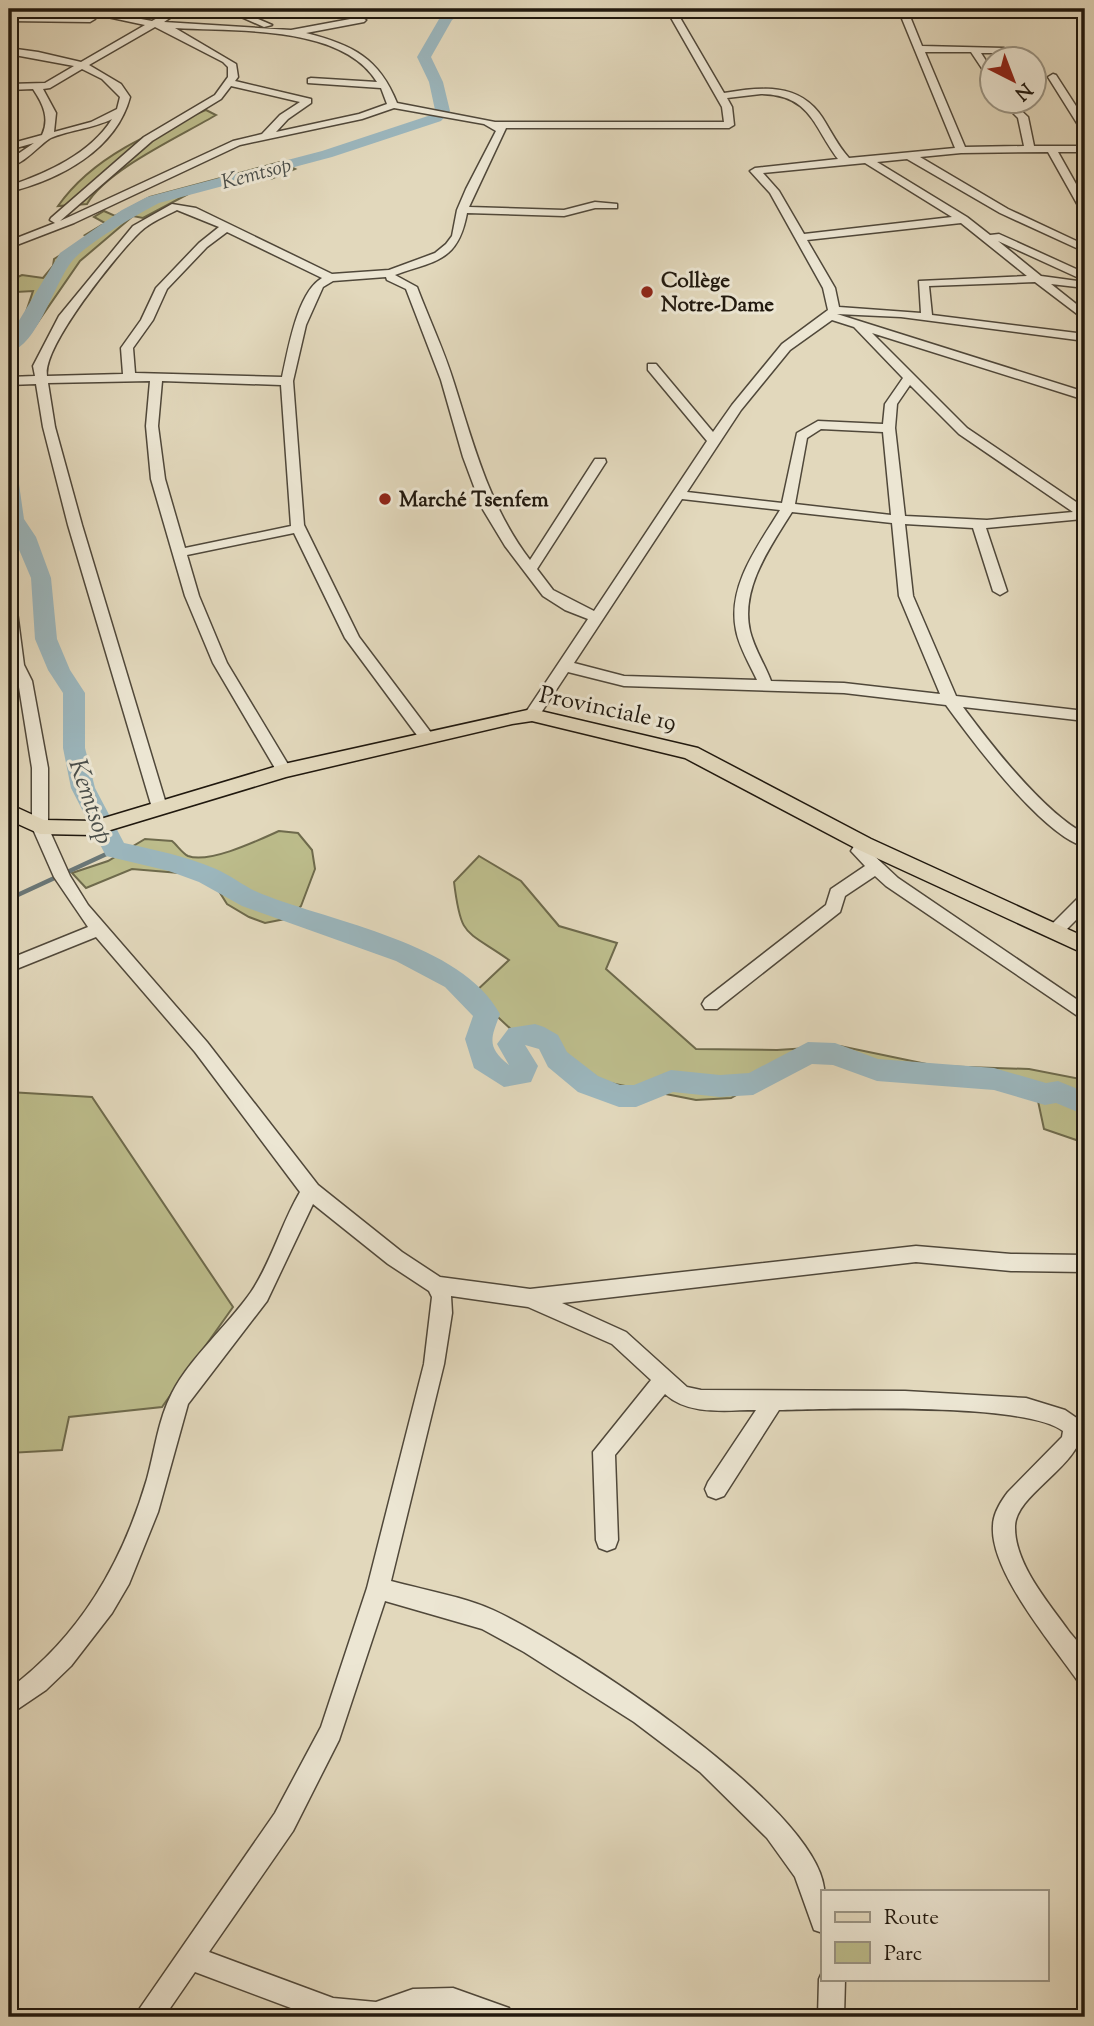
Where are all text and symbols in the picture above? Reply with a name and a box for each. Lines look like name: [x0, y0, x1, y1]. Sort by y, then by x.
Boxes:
north arrow: [978, 46, 1048, 116]
text: N: [1008, 76, 1037, 106]
water label: Kemtsop: [218, 151, 295, 199]
place label: Collège Notre-Dame: [661, 267, 774, 321]
marker: Collège Notre-Dame: [639, 284, 655, 300]
place label: Marché Tsenfem: [399, 486, 549, 516]
marker: Marché Tsenfem: [377, 491, 393, 507]
street label: Provinciale 19: [536, 679, 679, 741]
water label: Kemtsop: [58, 754, 122, 850]
legend: [821, 1890, 1048, 1980]
text: Route: [884, 1904, 939, 1934]
text: Parc: [884, 1940, 922, 1970]

